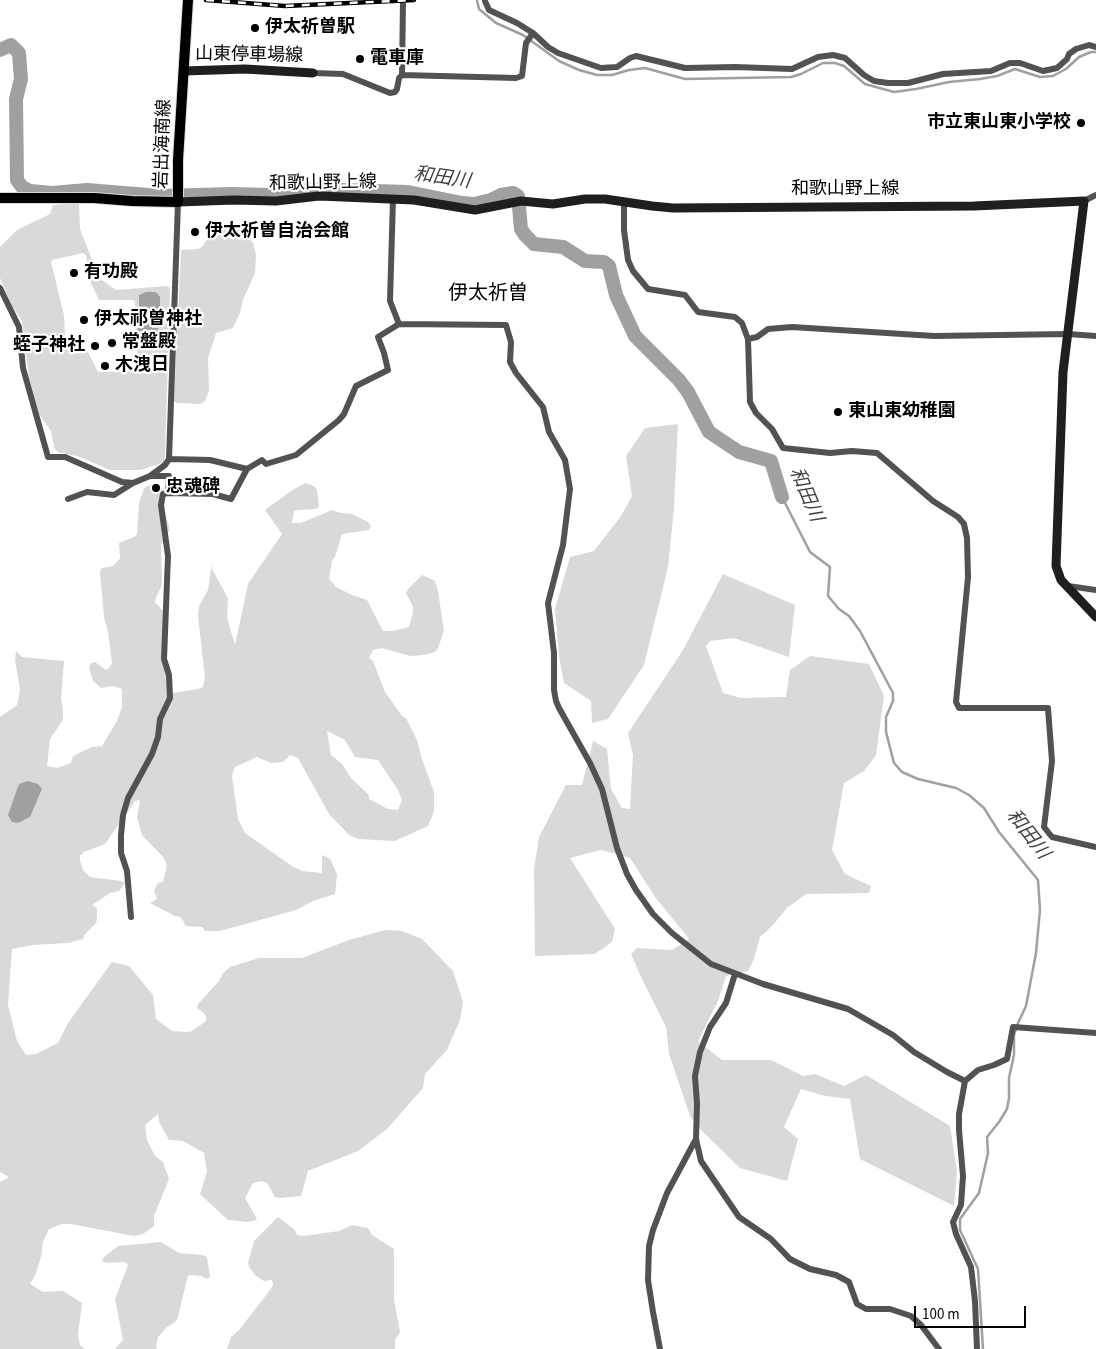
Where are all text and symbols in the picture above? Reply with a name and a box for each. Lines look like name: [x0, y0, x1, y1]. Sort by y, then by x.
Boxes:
place label: 伊太祈曽駅: [265, 17, 355, 39]
marker: 伊太祈曽駅: [249, 22, 261, 34]
street label: 山東停車場線: [195, 44, 303, 68]
place label: 電車庫: [370, 48, 424, 70]
marker: 電車庫: [354, 53, 366, 65]
street label: 岩出海南線: [152, 99, 176, 189]
place label: 市立東山東小学校: [927, 112, 1071, 134]
marker: 市立東山東小学校: [1075, 117, 1087, 129]
water label: 和田川: [412, 164, 472, 194]
street label: 和歌山野上線: [269, 172, 377, 196]
street label: 和歌山野上線: [791, 179, 899, 201]
place label: 伊太祈曽自治会館: [205, 221, 349, 243]
marker: 伊太祈曽自治会館: [189, 226, 201, 238]
place label: 有功殿: [84, 262, 138, 284]
marker: 有功殿: [68, 267, 80, 279]
district label: 伊太祈曽: [448, 283, 528, 307]
place label: 伊太祁曽神社: [94, 309, 202, 331]
marker: 伊太祁曽神社: [78, 314, 90, 326]
place label: 常盤殿: [122, 332, 176, 354]
place label: 蛭子神社: [13, 335, 85, 357]
marker: 常盤殿: [106, 337, 118, 349]
marker: 蛭子神社: [89, 340, 101, 352]
place label: 木洩日: [115, 355, 169, 377]
marker: 木洩日: [99, 360, 111, 372]
place label: 東山東幼稚園: [848, 401, 956, 423]
marker: 東山東幼稚園: [832, 406, 844, 418]
water label: 和田川: [783, 464, 827, 526]
place label: 忠魂碑: [166, 477, 220, 499]
marker: 忠魂碑: [150, 482, 162, 494]
water label: 和田川: [1000, 806, 1054, 864]
scale bar: [916, 1296, 1028, 1328]
text: 100 m: [922, 1304, 960, 1325]

